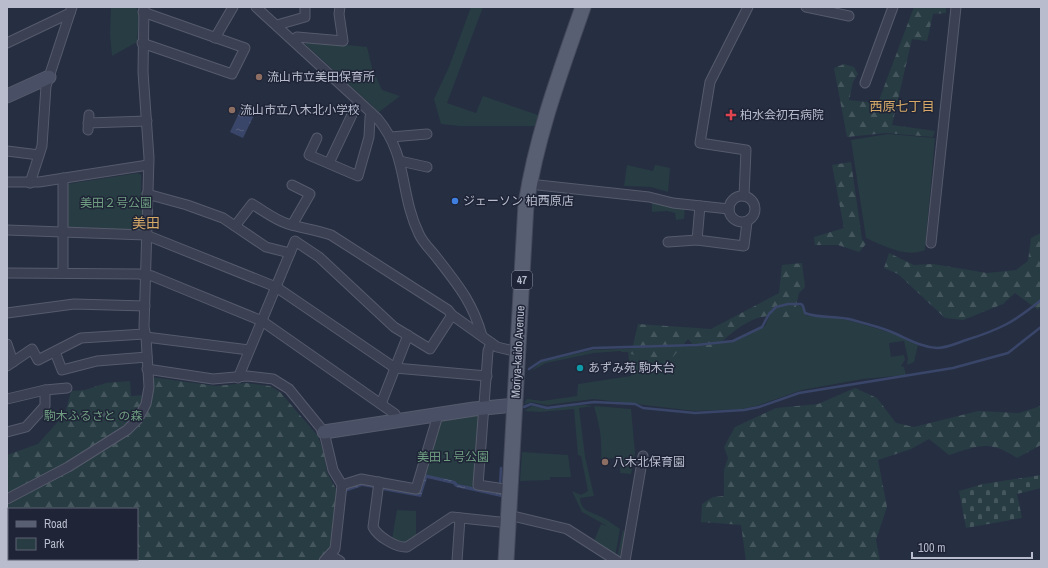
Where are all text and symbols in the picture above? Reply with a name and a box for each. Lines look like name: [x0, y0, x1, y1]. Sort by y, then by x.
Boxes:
place label: 流山市立美田保育所: [267, 69, 375, 85]
marker: 流山市立美田保育所: [254, 72, 264, 82]
district label: 西原七丁目: [869, 98, 935, 115]
place label: 流山市立八木北小学校: [240, 102, 360, 118]
marker: 流山市立八木北小学校: [227, 105, 237, 115]
place label: 柏水会初石病院: [740, 107, 824, 123]
marker: 柏水会初石病院: [725, 109, 737, 121]
place label: ジェーソン 柏西原店: [463, 193, 574, 209]
park label: 美田２号公園: [80, 195, 152, 211]
marker: ジェーソン 柏西原店: [450, 196, 460, 206]
district label: 美田: [132, 214, 160, 232]
road number: 47: [512, 271, 532, 289]
street label: Moriya-kaido Avenue: [508, 305, 528, 399]
place label: あずみ苑 駒木台: [588, 360, 675, 376]
marker: あずみ苑 駒木台: [575, 363, 585, 373]
park label: 駒木ふるさと の森: [44, 408, 142, 424]
park label: 美田１号公園: [417, 449, 489, 465]
place label: 八木北保育園: [613, 454, 685, 470]
marker: 八木北保育園: [600, 457, 610, 467]
legend: [8, 508, 138, 560]
text: Road: [44, 516, 68, 532]
scale bar: [912, 534, 1032, 560]
text: Park: [44, 536, 64, 552]
text: 100 m: [918, 540, 945, 556]

